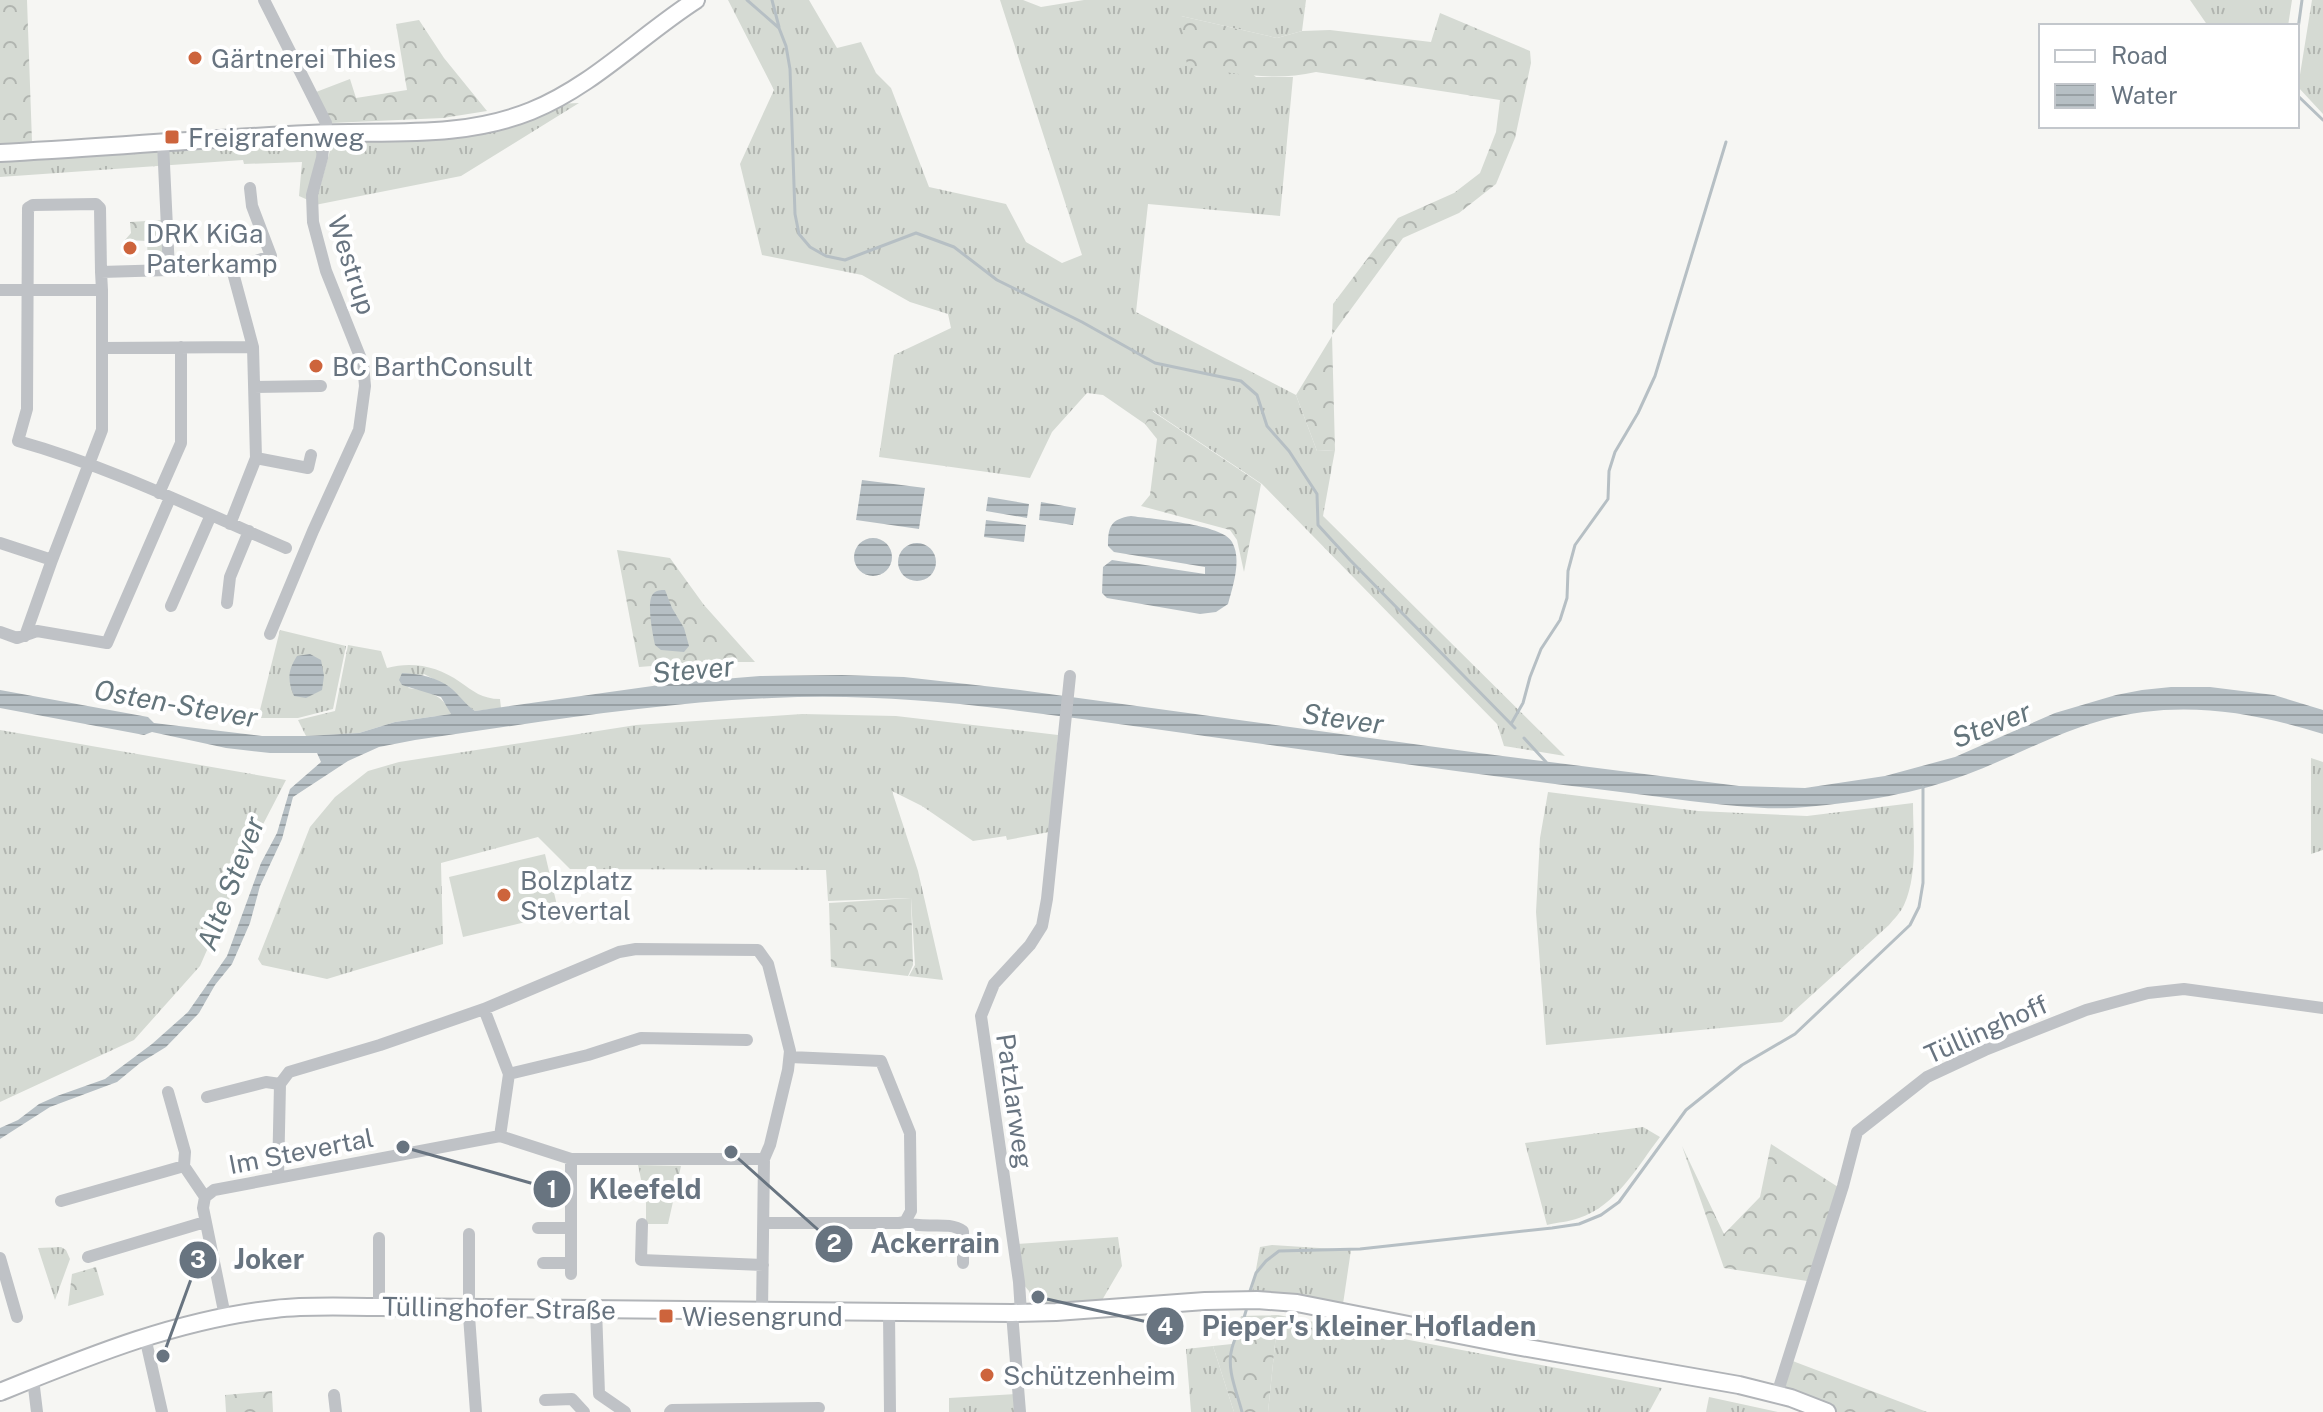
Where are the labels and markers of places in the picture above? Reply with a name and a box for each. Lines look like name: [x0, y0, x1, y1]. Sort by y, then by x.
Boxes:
place label: Gärtnerei Thies: [211, 43, 396, 74]
marker: Gärtnerei Thies: [186, 49, 204, 67]
place label: Freigrafenweg: [188, 122, 365, 153]
marker: Freigrafenweg: [163, 128, 181, 146]
place label: DRK KiGa Paterkamp: [146, 218, 277, 279]
marker: DRK KiGa Paterkamp: [121, 239, 139, 257]
place label: BC BarthConsult: [332, 351, 533, 382]
marker: BC BarthConsult: [307, 357, 325, 375]
place label: Bolzplatz Stevertal: [520, 865, 632, 926]
marker: Bolzplatz Stevertal: [495, 886, 513, 904]
callout: Kleefeld: [532, 1163, 717, 1215]
callout: Ackerrain: [814, 1218, 1015, 1270]
callout: Joker: [178, 1234, 320, 1286]
callout: Pieper's kleiner Hofladen: [1145, 1300, 1552, 1352]
place label: Wiesengrund: [682, 1301, 843, 1332]
marker: Wiesengrund: [657, 1307, 675, 1325]
place label: Schützenheim: [1003, 1360, 1175, 1391]
marker: Schützenheim: [978, 1366, 996, 1384]

